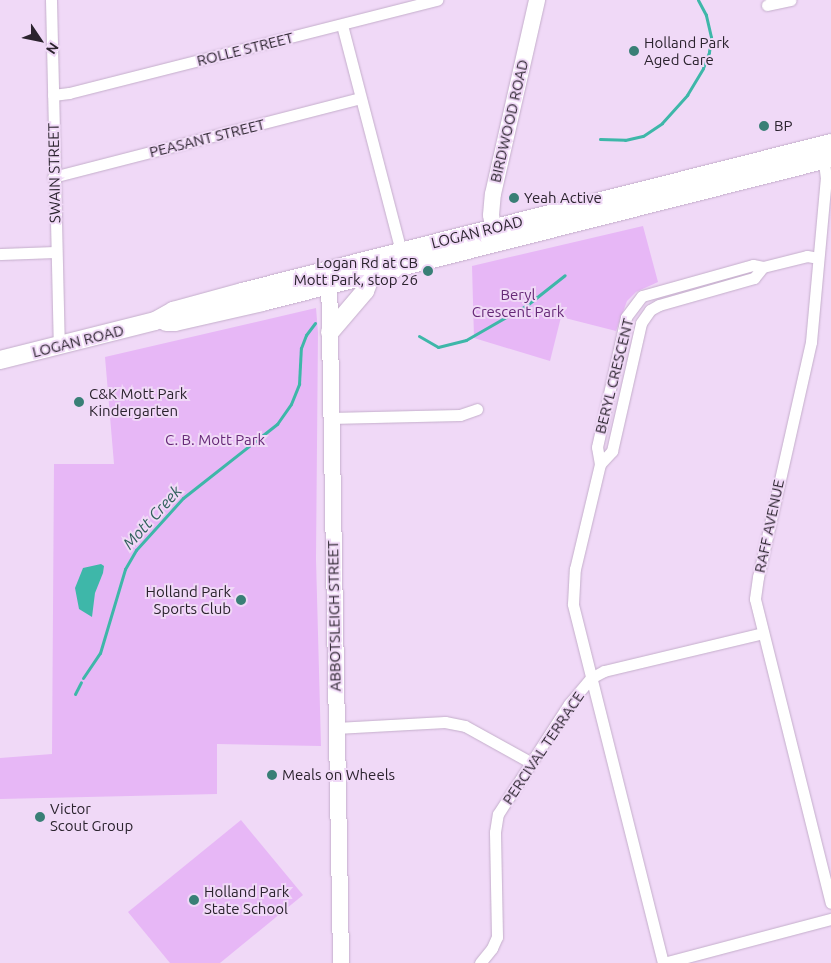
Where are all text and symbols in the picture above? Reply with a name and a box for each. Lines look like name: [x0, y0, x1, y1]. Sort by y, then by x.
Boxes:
north arrow: [15, 15, 65, 65]
street label: ROLLE STREET: [195, 28, 295, 70]
place label: Holland Park Aged Care: [644, 33, 729, 68]
text: N: [43, 40, 62, 57]
marker: Holland Park Aged Care: [628, 45, 640, 57]
street label: BIRDWOOD ROAD: [486, 58, 532, 184]
street label: PEASANT STREET: [147, 115, 267, 161]
place label: BP: [774, 117, 792, 135]
marker: BP: [758, 120, 770, 132]
street label: SWAIN STREET: [44, 123, 64, 223]
place label: Yeah Active: [524, 189, 602, 207]
marker: Yeah Active: [508, 192, 520, 204]
street label: LOGAN ROAD: [429, 212, 525, 252]
place label: Logan Rd at CB Mott Park, stop 26: [294, 253, 418, 288]
marker: Logan Rd at CB Mott Park, stop 26: [422, 265, 434, 277]
park label: Beryl Crescent Park: [472, 285, 564, 320]
street label: BERYL CRESCENT: [591, 316, 637, 436]
street label: LOGAN ROAD: [30, 321, 126, 361]
place label: C&K Mott Park Kindergarten: [89, 384, 187, 419]
marker: C&K Mott Park Kindergarten: [73, 396, 85, 408]
park label: C. B. Mott Park: [165, 431, 265, 449]
street label: RAFF AVENUE: [750, 478, 788, 574]
water label: Mott Creek: [118, 481, 186, 553]
street label: ABBOTSLEIGH STREET: [324, 540, 344, 692]
place label: Holland Park Sports Club: [146, 582, 231, 617]
marker: Holland Park Sports Club: [235, 594, 247, 606]
street label: PERCIVAL TERRACE: [499, 688, 587, 808]
place label: Meals on Wheels: [282, 766, 395, 784]
marker: Meals on Wheels: [266, 769, 278, 781]
place label: Victor Scout Group: [50, 799, 133, 834]
marker: Victor Scout Group: [34, 811, 46, 823]
place label: Holland Park State School: [204, 882, 289, 917]
marker: Holland Park State School: [188, 894, 200, 906]

